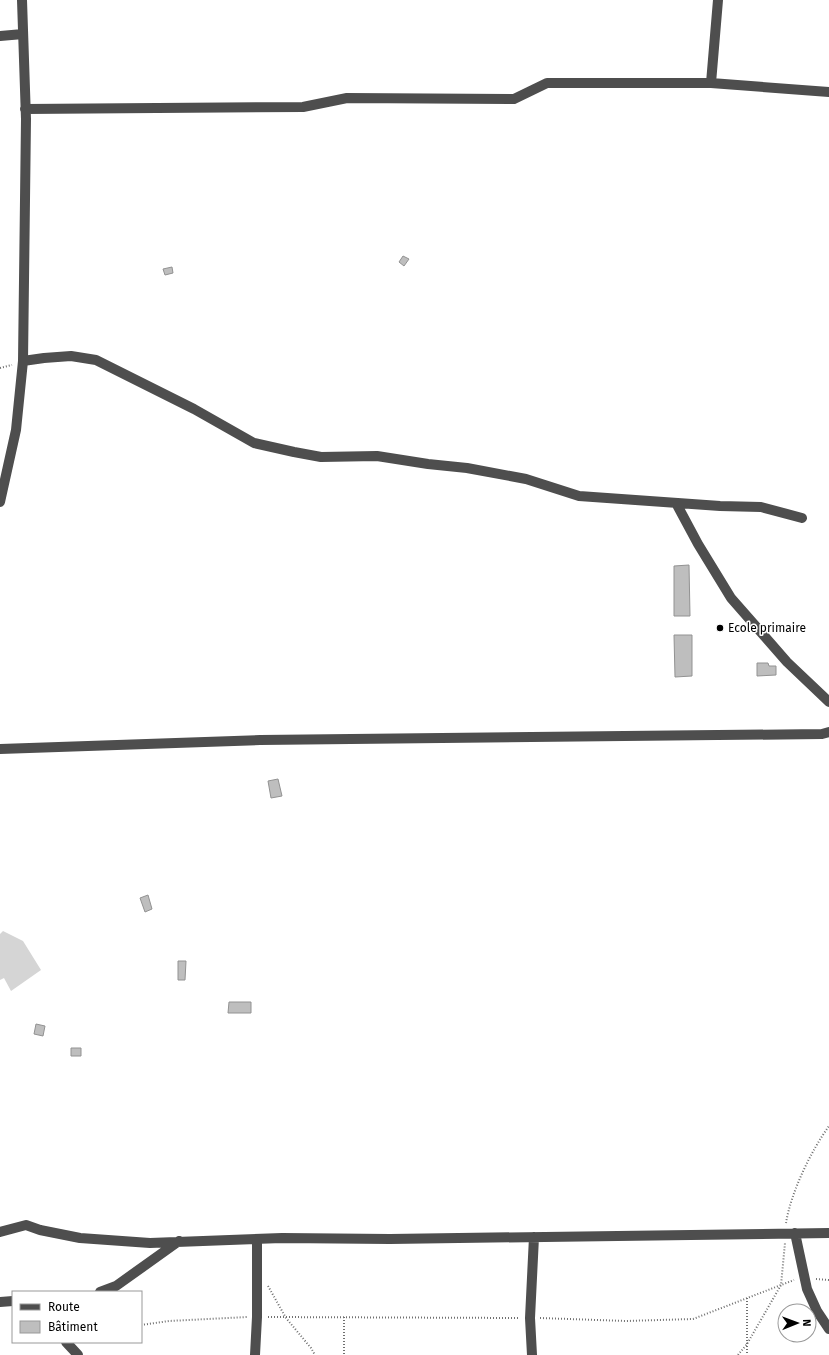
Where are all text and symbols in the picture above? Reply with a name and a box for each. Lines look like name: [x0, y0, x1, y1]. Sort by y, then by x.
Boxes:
place label: Ecole primaire: [728, 621, 806, 635]
marker: Ecole primaire: [715, 623, 725, 633]
legend: [12, 1291, 142, 1343]
text: Route: [48, 1300, 80, 1314]
north arrow: [777, 1303, 817, 1343]
text: N: [800, 1319, 813, 1327]
text: Bâtiment: [48, 1320, 98, 1334]

